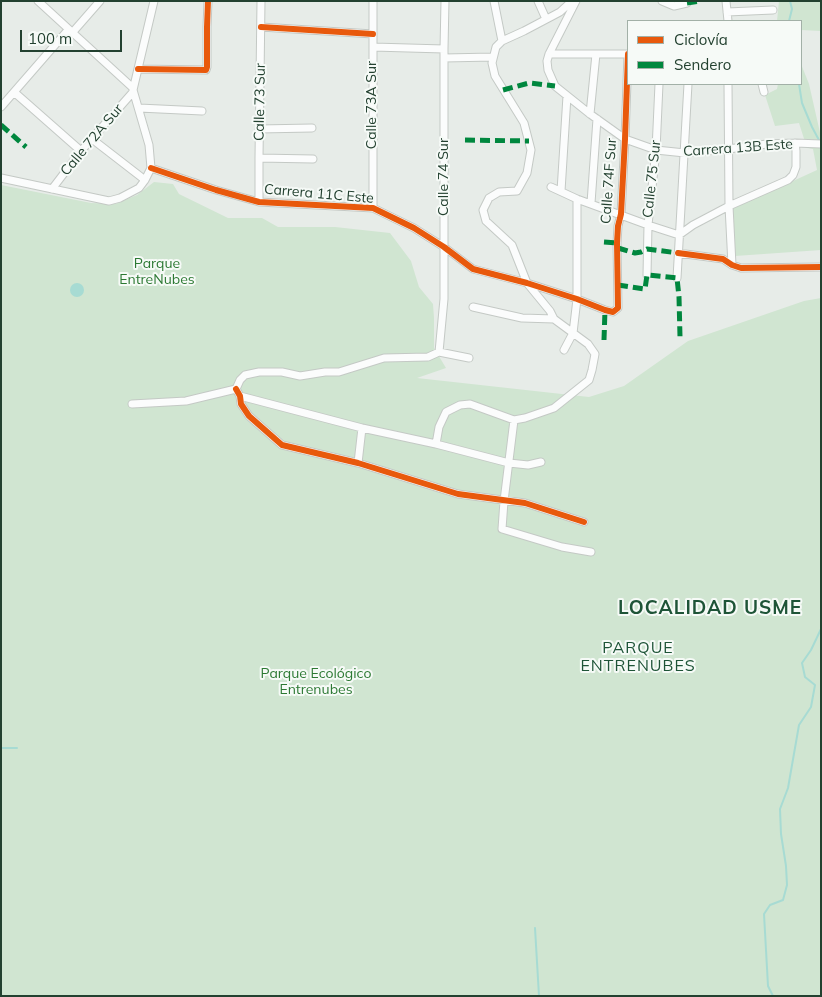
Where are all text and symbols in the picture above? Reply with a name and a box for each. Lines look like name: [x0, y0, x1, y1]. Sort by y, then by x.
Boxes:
scale bar: [22, 20, 125, 52]
legend: [627, 20, 802, 85]
text: 100 m: [28, 29, 72, 48]
text: Ciclovía: [674, 30, 728, 49]
text: Sendero: [674, 55, 731, 74]
street label: Calle 73A Sur: [364, 61, 380, 149]
street label: Calle 73 Sur: [251, 63, 269, 141]
street label: Calle 72A Sur: [57, 101, 127, 179]
street label: Carrera 13B Este: [683, 136, 793, 160]
street label: Calle 74 Sur: [436, 138, 452, 216]
street label: Calle 74F Sur: [598, 138, 620, 224]
street label: Calle 75 Sur: [640, 139, 664, 219]
street label: Carrera 11C Este: [263, 181, 375, 207]
park label: Parque EntreNubes: [119, 256, 195, 288]
district label: LOCALIDAD USME: [616, 597, 804, 619]
district label: PARQUE ENTRENUBES: [579, 638, 697, 676]
park label: Parque Ecológico Entrenubes: [261, 666, 371, 699]

